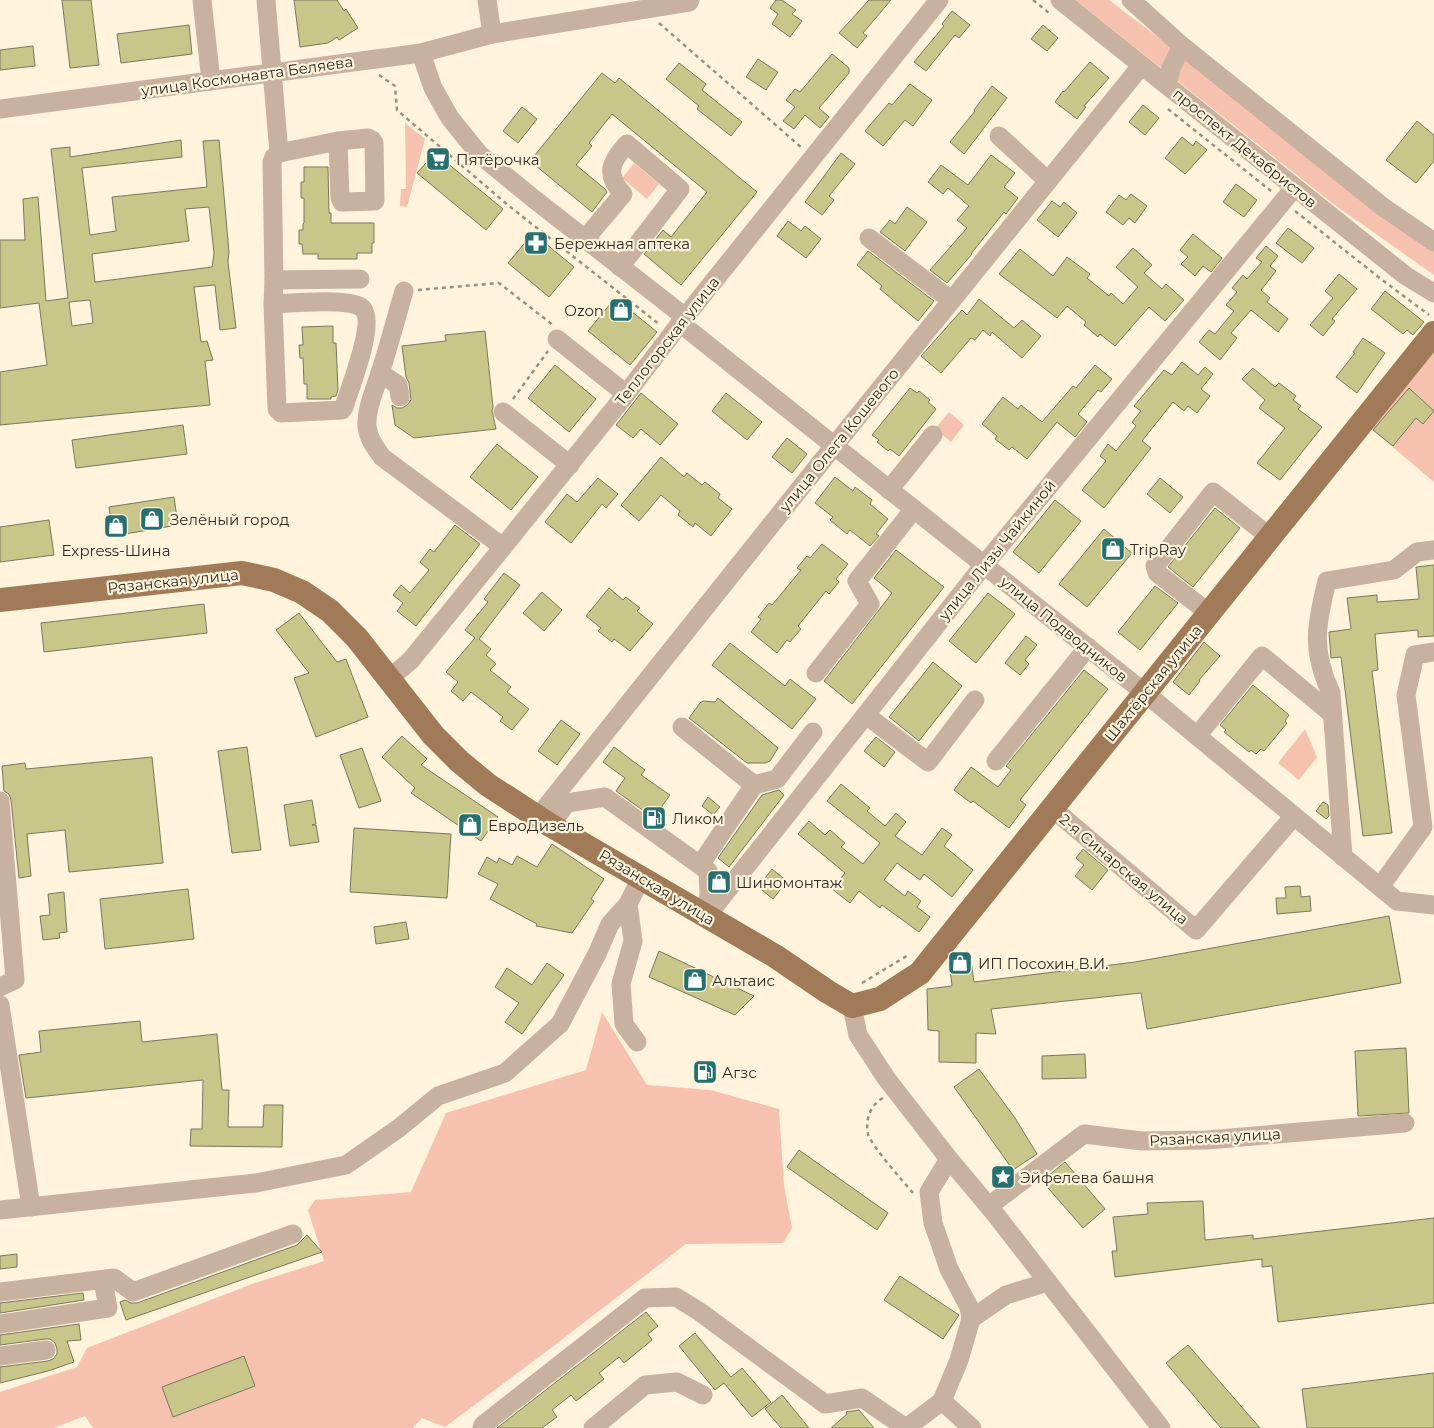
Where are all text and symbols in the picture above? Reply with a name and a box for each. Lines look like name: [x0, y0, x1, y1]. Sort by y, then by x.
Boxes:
street label: улица Космонавта Беляева: [139, 52, 354, 100]
street label: проспект Декабристов: [1169, 84, 1321, 212]
supermarket icon: Пятёрочка: [425, 146, 451, 172]
place label: Пятёрочка: [456, 150, 540, 169]
pharmacy icon: Бережная аптека: [523, 230, 549, 256]
place label: Бережная аптека: [554, 234, 690, 253]
street label: Теплогорская улица: [611, 273, 723, 409]
shop icon: Ozon: [608, 297, 634, 323]
place label: Ozon: [564, 301, 604, 320]
street label: улица Олега Кошевого: [774, 364, 903, 517]
street label: улица Лизы Чайкиной: [934, 476, 1060, 625]
shop icon: Зелёный город: [139, 506, 165, 532]
place label: Зелёный город: [170, 510, 289, 529]
shop icon: Express-Шина: [103, 513, 129, 539]
shop icon: TripRay: [1100, 536, 1126, 562]
place label: TripRay: [1130, 540, 1187, 559]
place label: Express-Шина: [62, 541, 170, 560]
street label: Рязанская улица: [107, 565, 239, 597]
street label: улица Подводников: [996, 571, 1132, 686]
street label: Шахтёрская улица: [1100, 621, 1206, 745]
fuel station icon: Ликом: [641, 805, 667, 831]
place label: Ликом: [672, 809, 724, 828]
street label: 2-я Синарская улица: [1056, 809, 1192, 929]
shop icon: ЕвроДизель: [457, 812, 483, 838]
place label: ЕвроДизель: [488, 816, 584, 835]
street label: Рязанская улица: [596, 845, 718, 929]
shop icon: Шиномонтаж: [706, 869, 732, 895]
place label: Шиномонтаж: [736, 873, 843, 892]
shop icon: ИП Посохин В.И.: [947, 950, 973, 976]
place label: ИП Посохин В.И.: [978, 954, 1108, 973]
shop icon: Альтаис: [682, 967, 708, 993]
place label: Альтаис: [712, 971, 775, 990]
fuel station icon: Агзс: [692, 1059, 718, 1085]
place label: Агзс: [722, 1063, 757, 1082]
street label: Рязанская улица: [1149, 1124, 1281, 1150]
place icon: Эйфелева башня: [990, 1164, 1016, 1190]
place label: Эйфелева башня: [1020, 1168, 1154, 1187]

